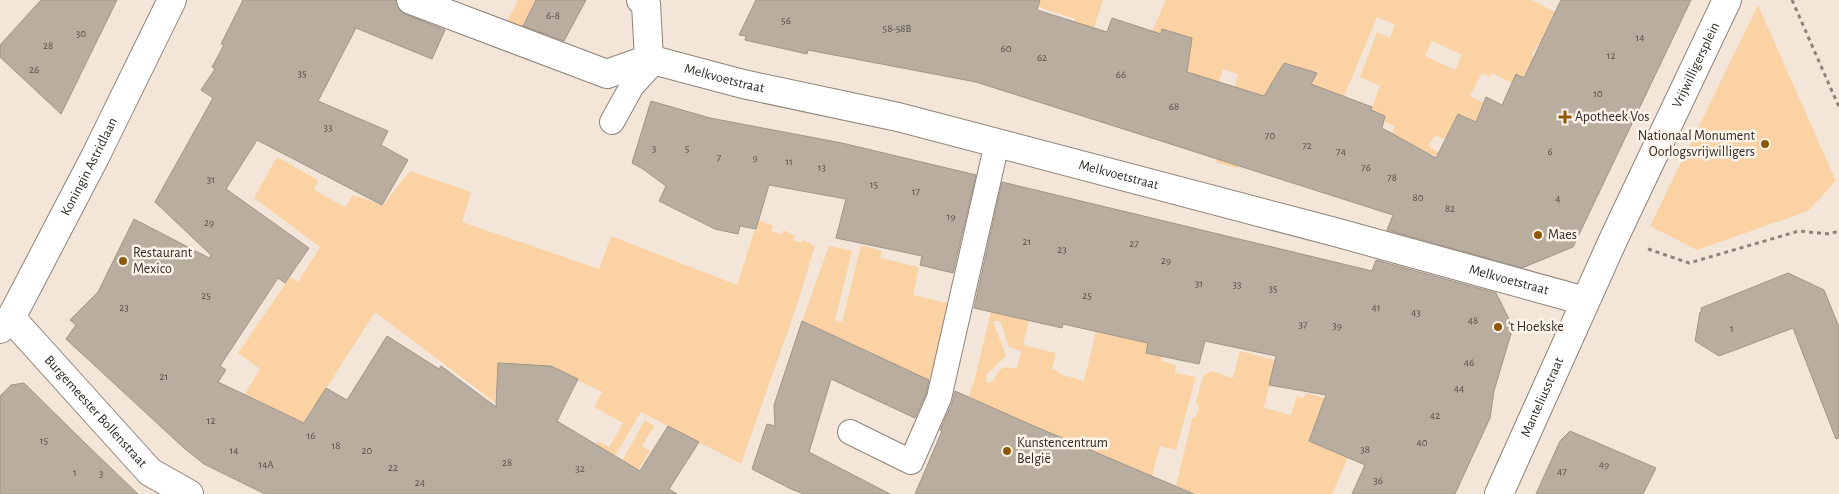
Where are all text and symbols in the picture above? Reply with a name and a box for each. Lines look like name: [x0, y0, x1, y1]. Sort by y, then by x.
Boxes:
house number: 6-8: [546, 10, 560, 21]
house number: 56: [781, 15, 791, 26]
street label: Vrijwilligersplein: [1670, 20, 1722, 110]
house number: 58-58B: [883, 23, 912, 34]
house number: 30: [76, 28, 86, 39]
house number: 14: [1635, 32, 1645, 43]
house number: 28: [43, 40, 53, 51]
house number: 60: [1001, 43, 1012, 54]
house number: 12: [1607, 50, 1615, 61]
house number: 62: [1037, 52, 1047, 63]
street label: Melkvoetstraat: [683, 62, 766, 95]
house number: 26: [29, 64, 39, 75]
house number: 35: [297, 68, 307, 79]
house number: 66: [1116, 69, 1126, 80]
house number: 10: [1593, 88, 1603, 99]
house number: 68: [1169, 101, 1179, 112]
place label: Apotheek Vos: [1575, 110, 1650, 124]
marker: Apotheek Vos: [1559, 111, 1571, 123]
street label: Koningin Astridlaan: [59, 115, 120, 218]
house number: 33: [323, 122, 333, 133]
place label: Nationaal Monument Oorlogsvrijwilligers: [1638, 129, 1756, 159]
house number: 70: [1265, 130, 1275, 141]
marker: Nationaal Monument Oorlogsvrijwilligers: [1759, 138, 1771, 150]
house number: 72: [1302, 140, 1312, 151]
house number: 3: [652, 143, 657, 154]
house number: 5: [685, 143, 690, 154]
house number: 74: [1336, 146, 1346, 157]
house number: 6: [1547, 146, 1553, 157]
house number: 7: [717, 152, 722, 163]
house number: 9: [752, 152, 758, 163]
house number: 11: [785, 156, 793, 167]
street label: Melkvoetstraat: [1077, 158, 1161, 192]
house number: 13: [818, 162, 827, 173]
house number: 76: [1361, 162, 1371, 173]
house number: 78: [1387, 172, 1397, 183]
house number: 31: [207, 174, 215, 185]
house number: 15: [870, 179, 879, 190]
house number: 17: [912, 186, 921, 197]
house number: 80: [1412, 192, 1424, 203]
house number: 4: [1555, 193, 1561, 204]
house number: 82: [1445, 203, 1455, 214]
house number: 19: [947, 211, 955, 222]
house number: 29: [204, 217, 214, 228]
place label: Maes: [1548, 228, 1577, 242]
marker: Maes: [1532, 229, 1544, 241]
house number: 21: [1023, 236, 1031, 247]
house number: 27: [1129, 238, 1139, 249]
house number: 23: [1057, 244, 1067, 255]
place label: Restaurant Mexico: [133, 246, 193, 276]
marker: Restaurant Mexico: [117, 255, 129, 267]
house number: 29: [1161, 255, 1171, 266]
street label: Melkvoetstraat: [1467, 262, 1551, 298]
house number: 31: [1195, 278, 1203, 289]
house number: 33: [1232, 279, 1242, 290]
house number: 35: [1268, 283, 1278, 294]
house number: 25: [201, 290, 211, 301]
house number: 25: [1082, 290, 1092, 301]
house number: 23: [119, 302, 129, 313]
house number: 41: [1371, 302, 1381, 313]
house number: 43: [1411, 307, 1421, 318]
house number: 48: [1468, 315, 1478, 326]
house number: 37: [1298, 319, 1308, 330]
house number: 39: [1332, 320, 1342, 331]
place label: 't Hoekske: [1508, 320, 1564, 334]
marker: 't Hoekske: [1492, 321, 1504, 333]
house number: 1: [1730, 323, 1734, 334]
street label: Burgemeester Bollenstraat: [41, 353, 150, 471]
street label: Manteliusstraat: [1518, 355, 1567, 439]
house number: 46: [1464, 357, 1474, 368]
house number: 21: [160, 371, 168, 382]
house number: 44: [1454, 383, 1464, 394]
house number: 42: [1430, 410, 1440, 421]
house number: 12: [207, 415, 215, 426]
house number: 16: [307, 430, 315, 441]
house number: 15: [40, 435, 49, 446]
place label: Kunstencentrum België: [1017, 436, 1108, 466]
house number: 40: [1416, 437, 1428, 448]
house number: 18: [332, 440, 341, 451]
house number: 38: [1360, 444, 1370, 455]
house number: 14: [229, 445, 239, 456]
house number: 20: [362, 445, 373, 456]
marker: Kunstencentrum België: [1001, 445, 1013, 457]
house number: 28: [502, 457, 512, 468]
house number: 14A: [258, 459, 274, 470]
house number: 49: [1599, 459, 1609, 470]
house number: 22: [388, 462, 398, 473]
house number: 32: [575, 463, 585, 474]
house number: 47: [1557, 466, 1567, 477]
house number: 1: [73, 467, 77, 478]
house number: 3: [99, 468, 104, 479]
house number: 36: [1373, 475, 1383, 486]
house number: 24: [415, 477, 425, 488]

